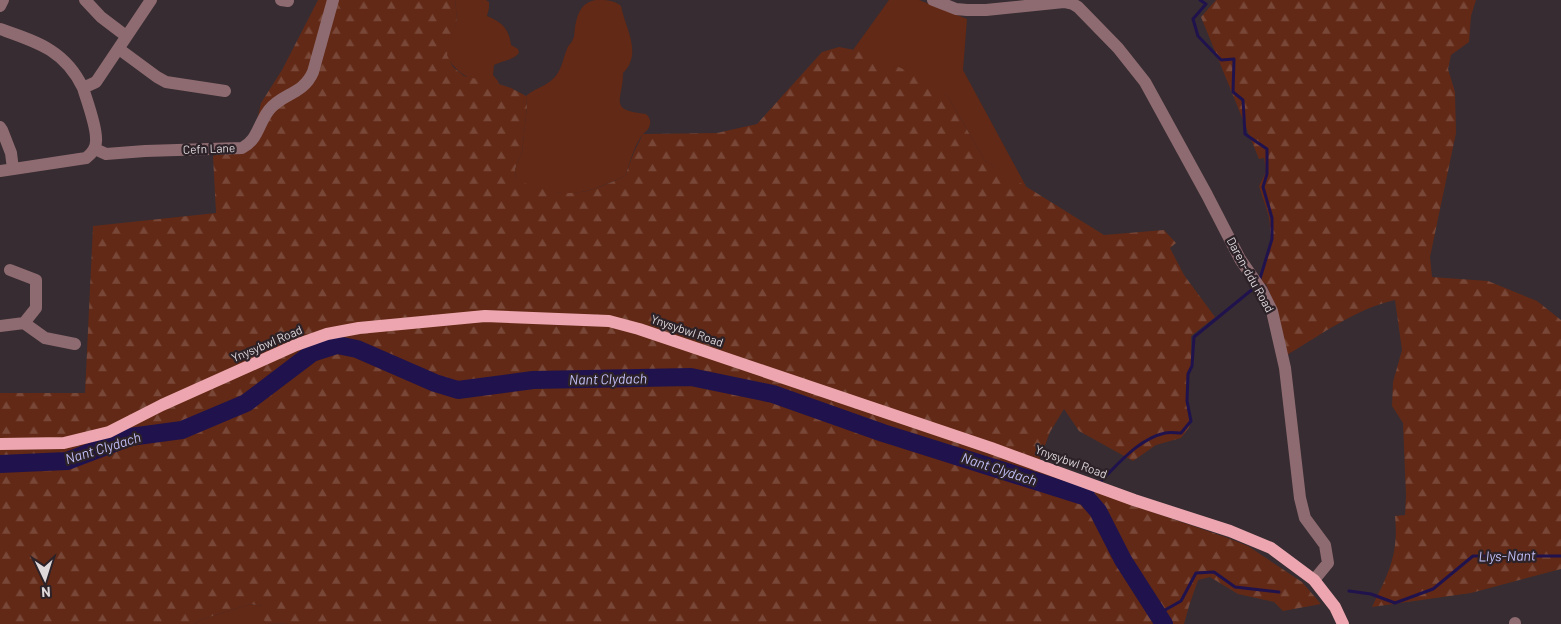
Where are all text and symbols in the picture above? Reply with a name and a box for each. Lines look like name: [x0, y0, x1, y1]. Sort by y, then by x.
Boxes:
street label: Cefn Lane: [183, 140, 235, 156]
street label: Daren-ddu Road: [1224, 234, 1277, 315]
street label: Ynysybwl Road: [649, 311, 725, 349]
street label: Ynysybwl Road: [229, 322, 304, 364]
water label: Nant Clydach: [569, 369, 647, 388]
water label: Nant Clydach: [63, 428, 143, 467]
street label: Ynysybwl Road: [1033, 442, 1109, 481]
water label: Nant Clydach: [959, 448, 1039, 489]
water label: Llys-Nant: [1478, 546, 1536, 564]
north arrow: [20, 554, 70, 604]
text: N: [41, 584, 51, 601]

